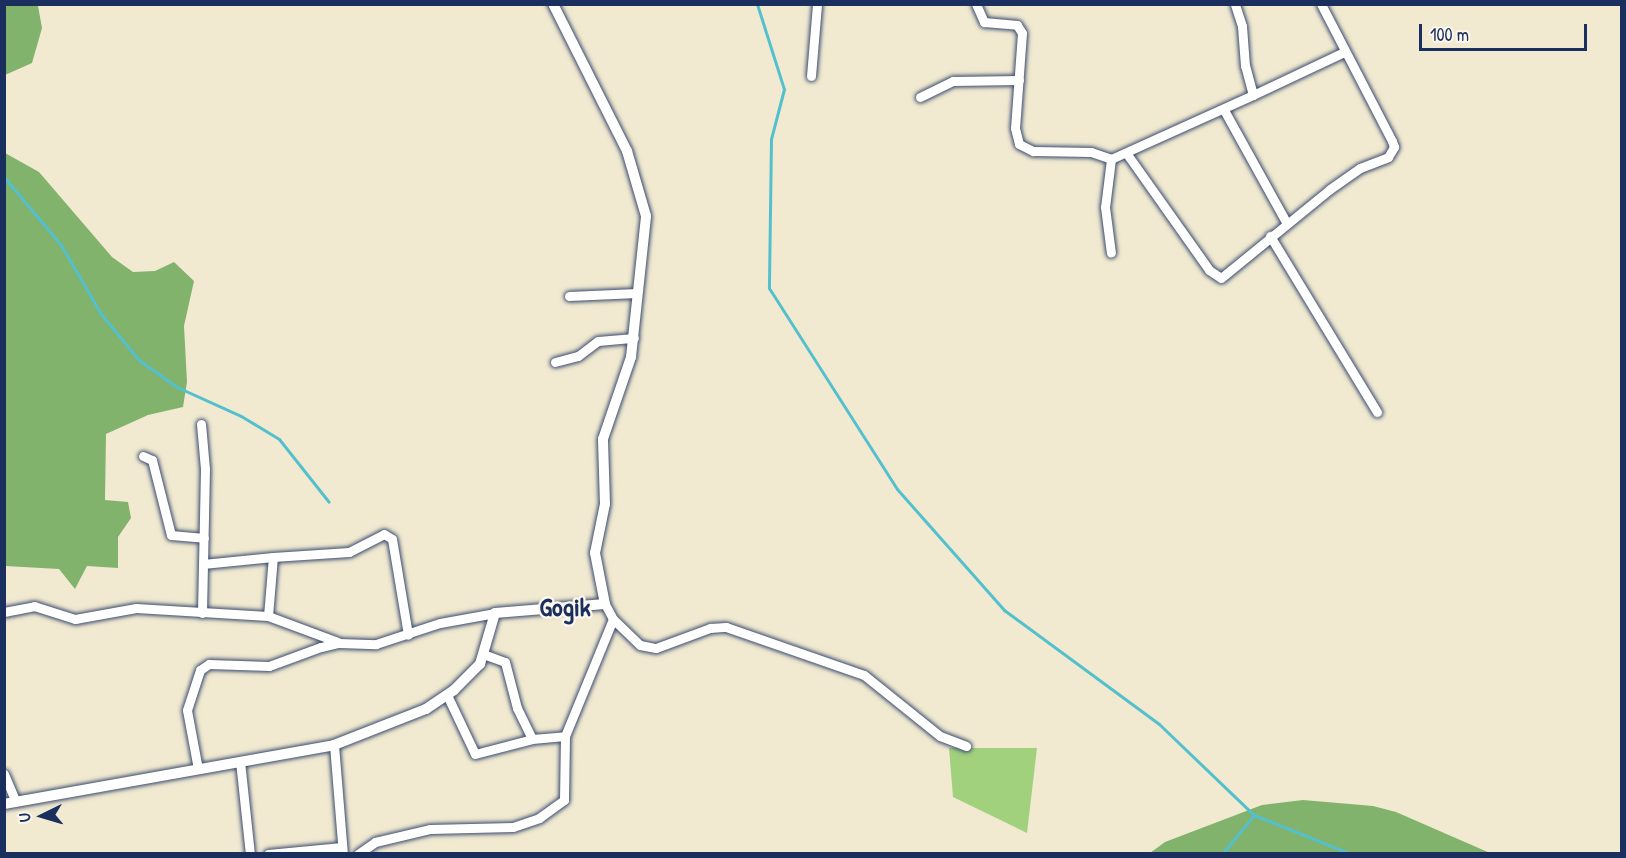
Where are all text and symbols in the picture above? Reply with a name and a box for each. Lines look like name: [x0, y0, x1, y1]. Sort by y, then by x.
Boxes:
scale bar: [1422, 12, 1590, 50]
text: 100 m: [1430, 22, 1469, 47]
district label: Gogik: [539, 591, 591, 623]
north arrow: [12, 786, 72, 846]
text: U: [13, 812, 35, 823]

